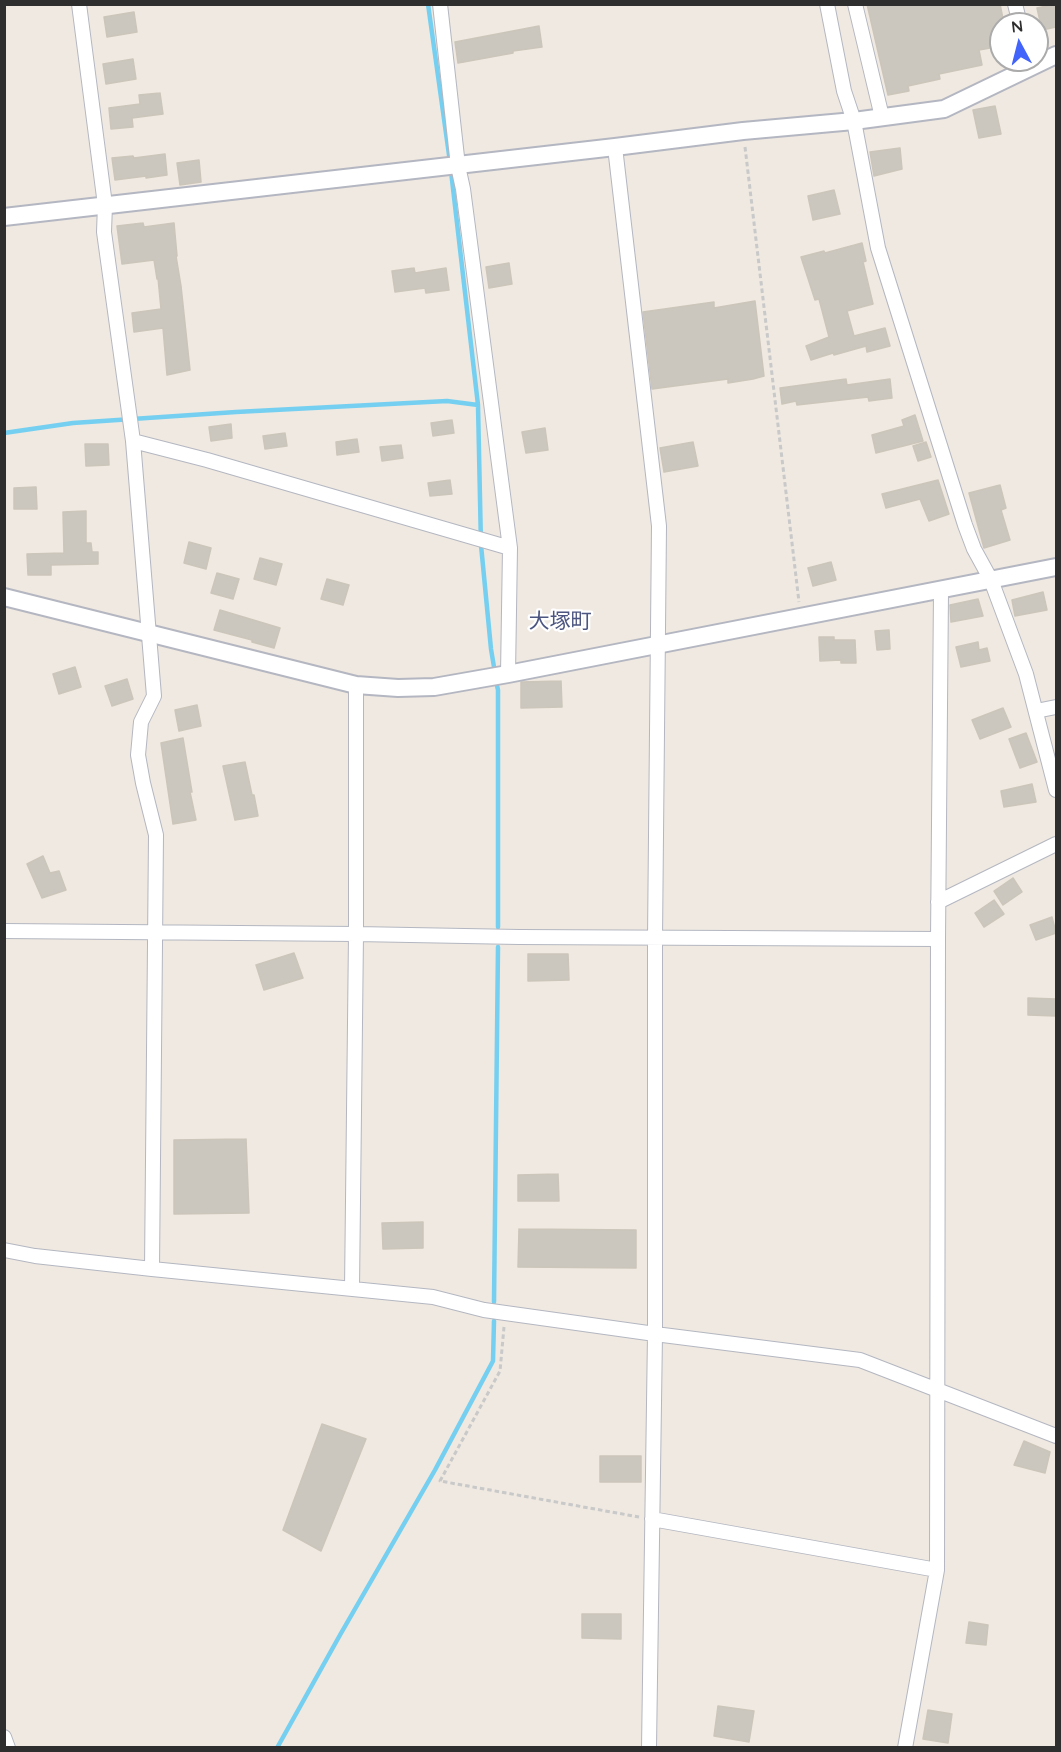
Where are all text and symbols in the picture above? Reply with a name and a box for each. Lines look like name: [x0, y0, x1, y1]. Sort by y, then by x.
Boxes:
north arrow: [989, 12, 1049, 72]
text: N: [1010, 15, 1024, 37]
district label: 大塚町: [529, 609, 591, 635]

